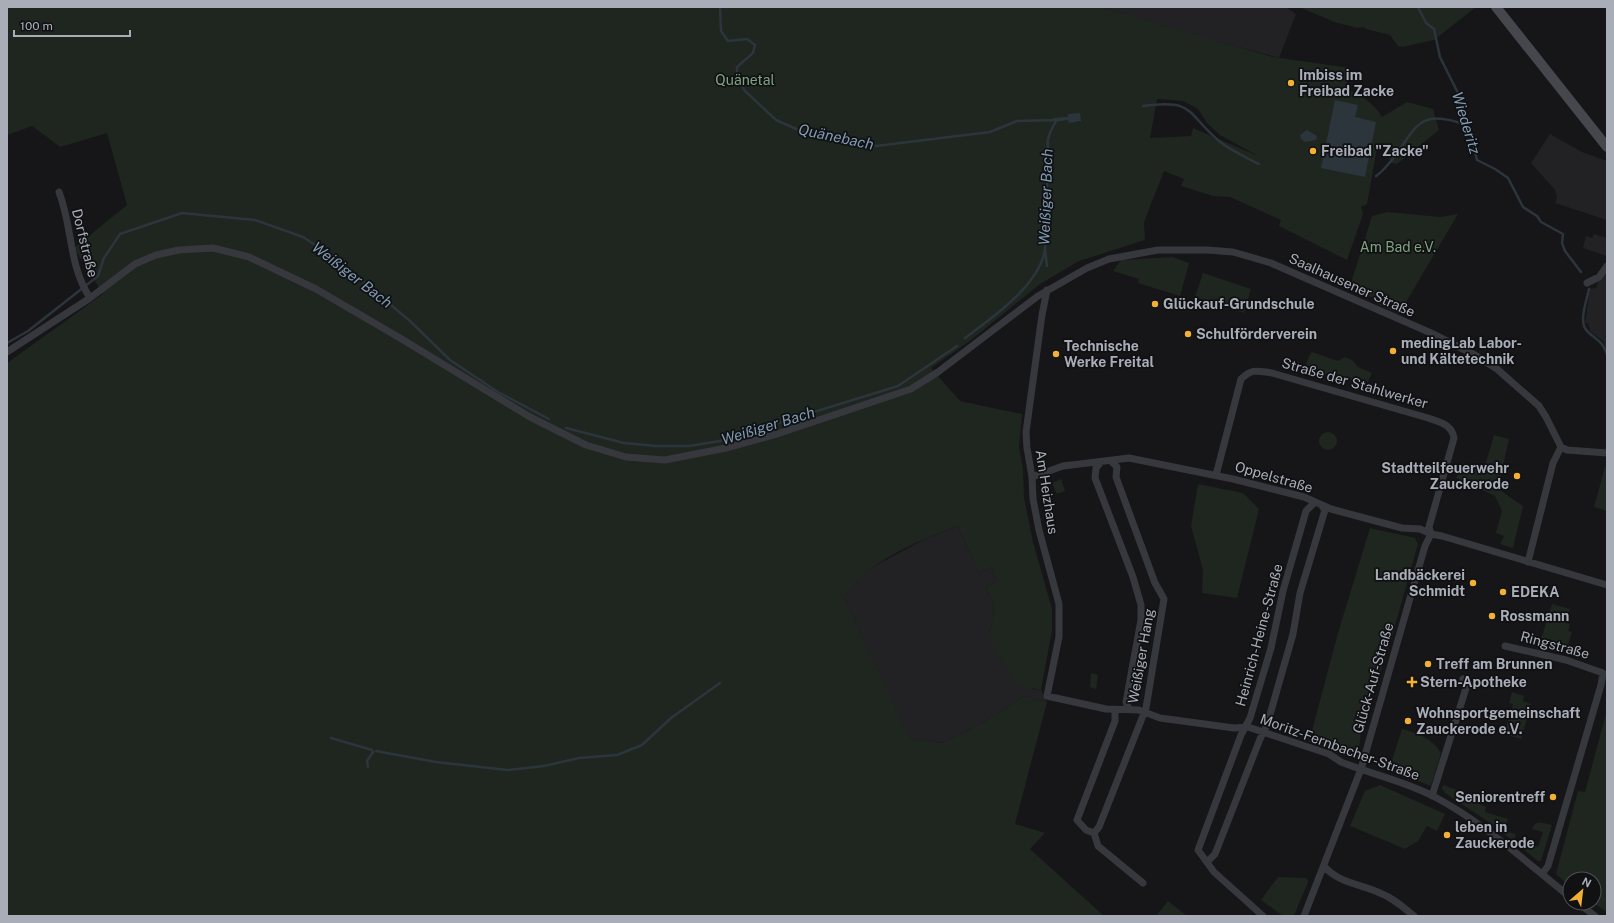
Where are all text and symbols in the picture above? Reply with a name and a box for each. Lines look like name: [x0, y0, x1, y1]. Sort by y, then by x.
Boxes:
scale bar: [14, 12, 130, 38]
text: 100 m: [20, 19, 53, 33]
place label: Imbiss im Freibad Zacke: [1299, 67, 1394, 99]
park label: Quänetal: [715, 72, 775, 88]
marker: Imbiss im Freibad Zacke: [1286, 78, 1296, 88]
water label: Wiederitz: [1449, 90, 1484, 156]
water label: Quänebach: [797, 120, 875, 153]
place label: Freibad "Zacke": [1321, 143, 1429, 159]
marker: Freibad "Zacke": [1308, 146, 1318, 156]
water label: Weißiger Bach: [1035, 148, 1056, 246]
street label: Dorfstraße: [69, 207, 101, 279]
water label: Weißiger Bach: [309, 238, 396, 311]
park label: Am Bad e.V.: [1360, 239, 1436, 255]
street label: Saalhausener Straße: [1286, 250, 1418, 320]
place label: Glückauf-Grundschule: [1163, 296, 1315, 312]
marker: Glückauf-Grundschule: [1150, 299, 1160, 309]
place label: Schulförderverein: [1196, 326, 1317, 342]
marker: Schulförderverein: [1183, 329, 1193, 339]
place label: medingLab Labor- und Kältetechnik: [1401, 335, 1522, 367]
place label: Technische Werke Freital: [1064, 338, 1154, 370]
marker: medingLab Labor- und Kältetechnik: [1388, 346, 1398, 356]
marker: Technische Werke Freital: [1051, 349, 1061, 359]
street label: Straße der Stahlwerker: [1280, 354, 1430, 412]
water label: Weißiger Bach: [719, 403, 817, 448]
street label: Am Heizhaus: [1032, 449, 1062, 535]
street label: Oppelstraße: [1233, 458, 1315, 496]
place label: Stadtteilfeuerwehr Zauckerode: [1381, 460, 1509, 492]
marker: Stadtteilfeuerwehr Zauckerode: [1512, 471, 1522, 481]
street label: Heinrich-Heine-Straße: [1232, 562, 1286, 708]
place label: Landbäckerei Schmidt: [1375, 567, 1465, 599]
marker: Landbäckerei Schmidt: [1468, 578, 1478, 588]
place label: EDEKA: [1511, 584, 1559, 600]
marker: EDEKA: [1498, 587, 1508, 597]
street label: Weißiger Hang: [1125, 607, 1157, 705]
place label: Rossmann: [1500, 608, 1569, 624]
marker: Rossmann: [1487, 611, 1497, 621]
street label: Glück-Auf-Straße: [1350, 621, 1396, 735]
street label: Ringstraße: [1519, 628, 1591, 662]
place label: Treff am Brunnen: [1436, 656, 1552, 672]
marker: Treff am Brunnen: [1423, 659, 1433, 669]
place label: Stern-Apotheke: [1420, 674, 1527, 690]
marker: Stern-Apotheke: [1407, 677, 1417, 687]
place label: Wohnsportgemeinschaft Zauckerode e.V.: [1416, 705, 1581, 737]
street label: Moritz-Fernbacher-Straße: [1258, 711, 1422, 783]
marker: Wohnsportgemeinschaft Zauckerode e.V.: [1403, 716, 1413, 726]
place label: Seniorentreff: [1455, 789, 1545, 805]
marker: Seniorentreff: [1548, 792, 1558, 802]
place label: leben in Zauckerode: [1455, 819, 1535, 851]
marker: leben in Zauckerode: [1442, 830, 1452, 840]
north arrow: [1562, 871, 1602, 911]
text: N: [1580, 875, 1593, 889]

